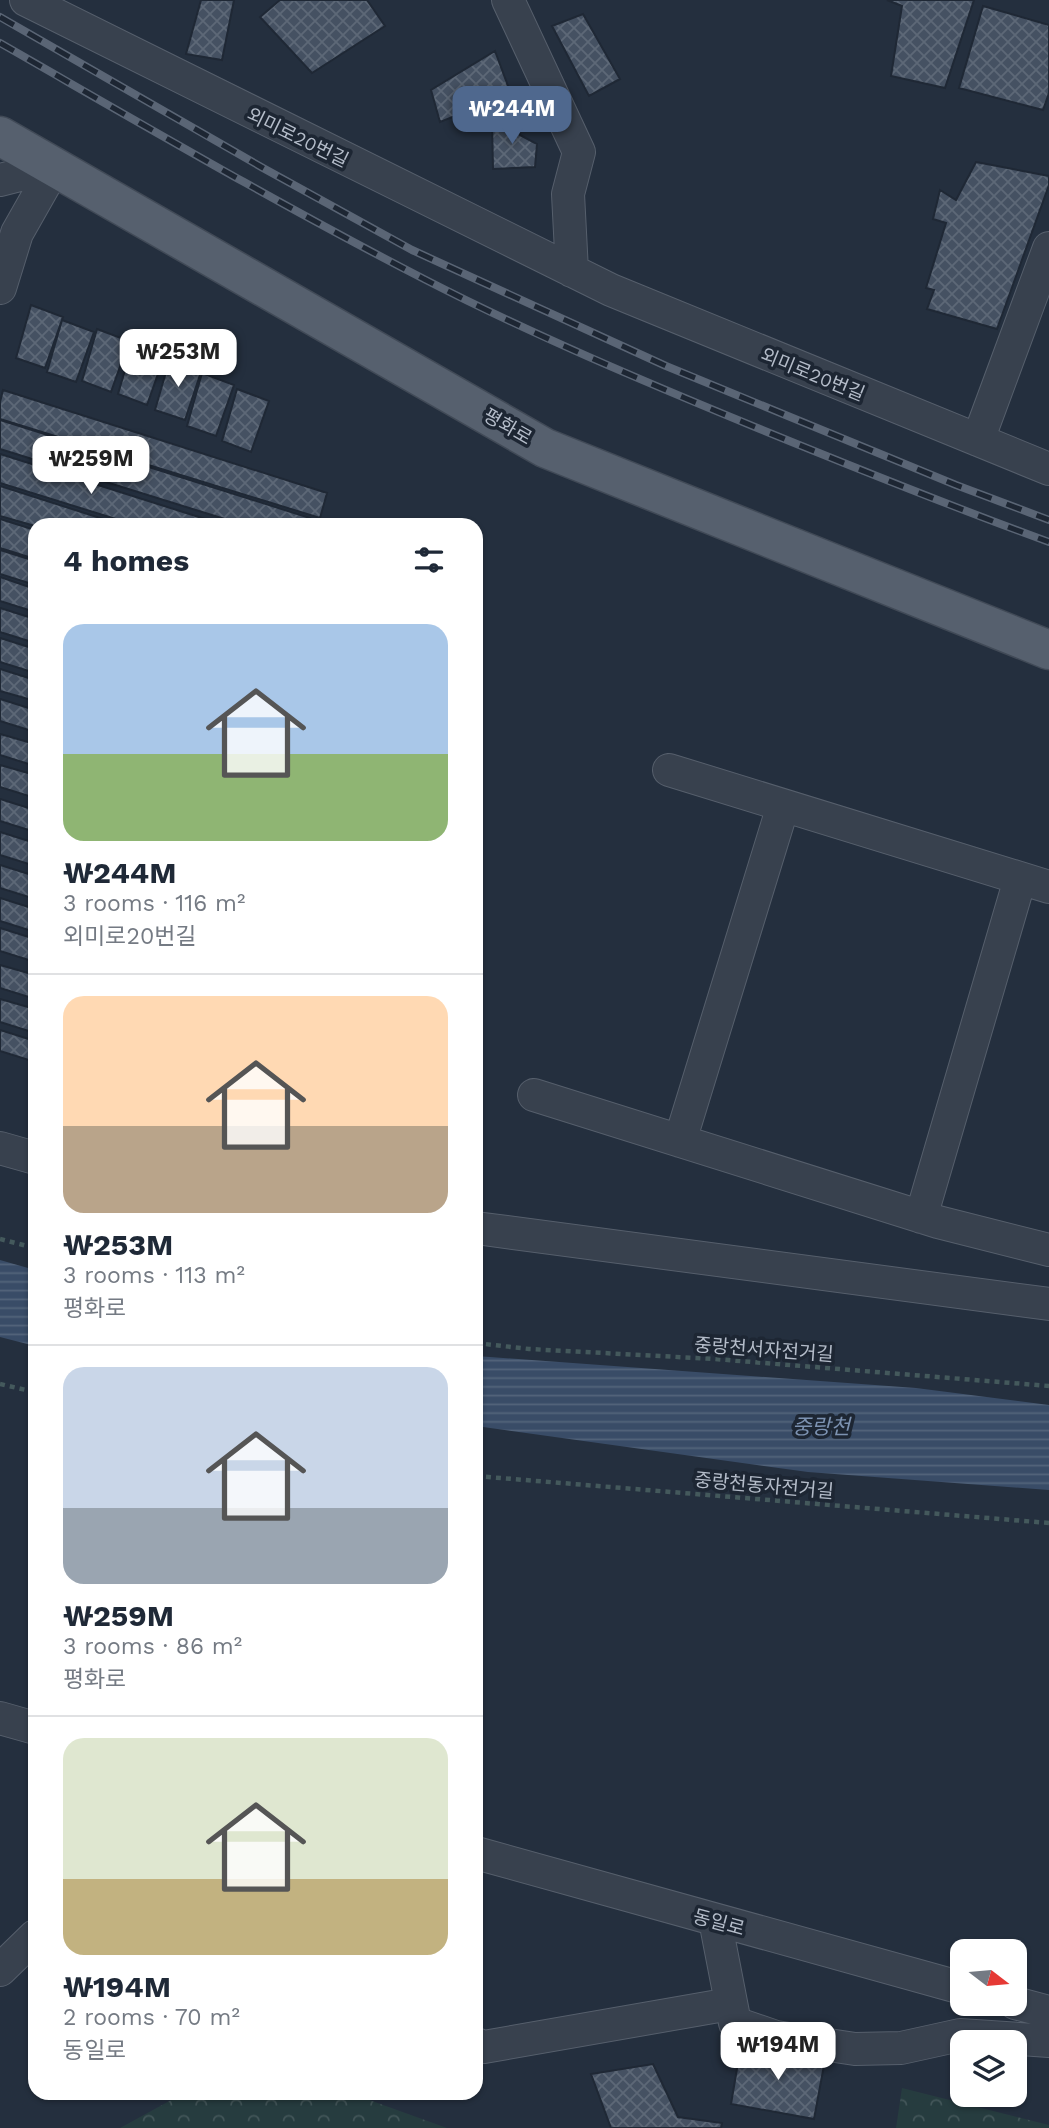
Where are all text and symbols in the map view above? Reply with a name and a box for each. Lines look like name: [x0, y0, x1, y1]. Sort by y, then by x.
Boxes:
pin: ₩244M: [463, 86, 561, 146]
text: ₩244M: [468, 95, 556, 122]
street label: 외미로20번길: [243, 103, 352, 172]
pin: ₩253M: [129, 330, 227, 389]
text: ₩253M: [136, 338, 220, 365]
street label: 외미로20번길: [757, 343, 868, 406]
street label: 평화로: [479, 403, 536, 450]
pin: ₩259M: [42, 436, 140, 496]
text: ₩259M: [48, 445, 134, 472]
icon: filters: [410, 541, 448, 579]
text: 4 homes: [63, 543, 189, 578]
icon: home: [193, 670, 319, 796]
text: ₩244M: [63, 855, 177, 890]
text: 3 rooms · 116 m²: [63, 890, 245, 917]
text: 외미로20번길: [63, 923, 197, 950]
icon: home: [193, 1042, 319, 1168]
text: ₩253M: [63, 1227, 173, 1262]
text: 3 rooms · 113 m²: [63, 1262, 245, 1289]
text: 평화로: [63, 1295, 126, 1322]
street label: 중랑천서자전거길: [693, 1333, 835, 1366]
icon: home: [193, 1413, 319, 1539]
water label: 중랑천: [792, 1414, 853, 1439]
street label: 중랑천동자전거길: [693, 1468, 835, 1503]
text: ₩259M: [63, 1598, 174, 1633]
text: 3 rooms · 86 m²: [63, 1633, 242, 1660]
text: 평화로: [63, 1666, 126, 1693]
icon: home: [193, 1784, 319, 1910]
street label: 동일로: [691, 1905, 747, 1940]
north arrow: [950, 1939, 1027, 2016]
map controls: [950, 1939, 1027, 2107]
text: ₩194M: [63, 1969, 171, 2004]
text: 2 rooms · 70 m²: [63, 2004, 240, 2031]
pin: ₩194M: [729, 2022, 827, 2082]
button: layers: [950, 2030, 1027, 2107]
text: ₩194M: [737, 2031, 819, 2058]
text: 동일로: [63, 2037, 126, 2064]

